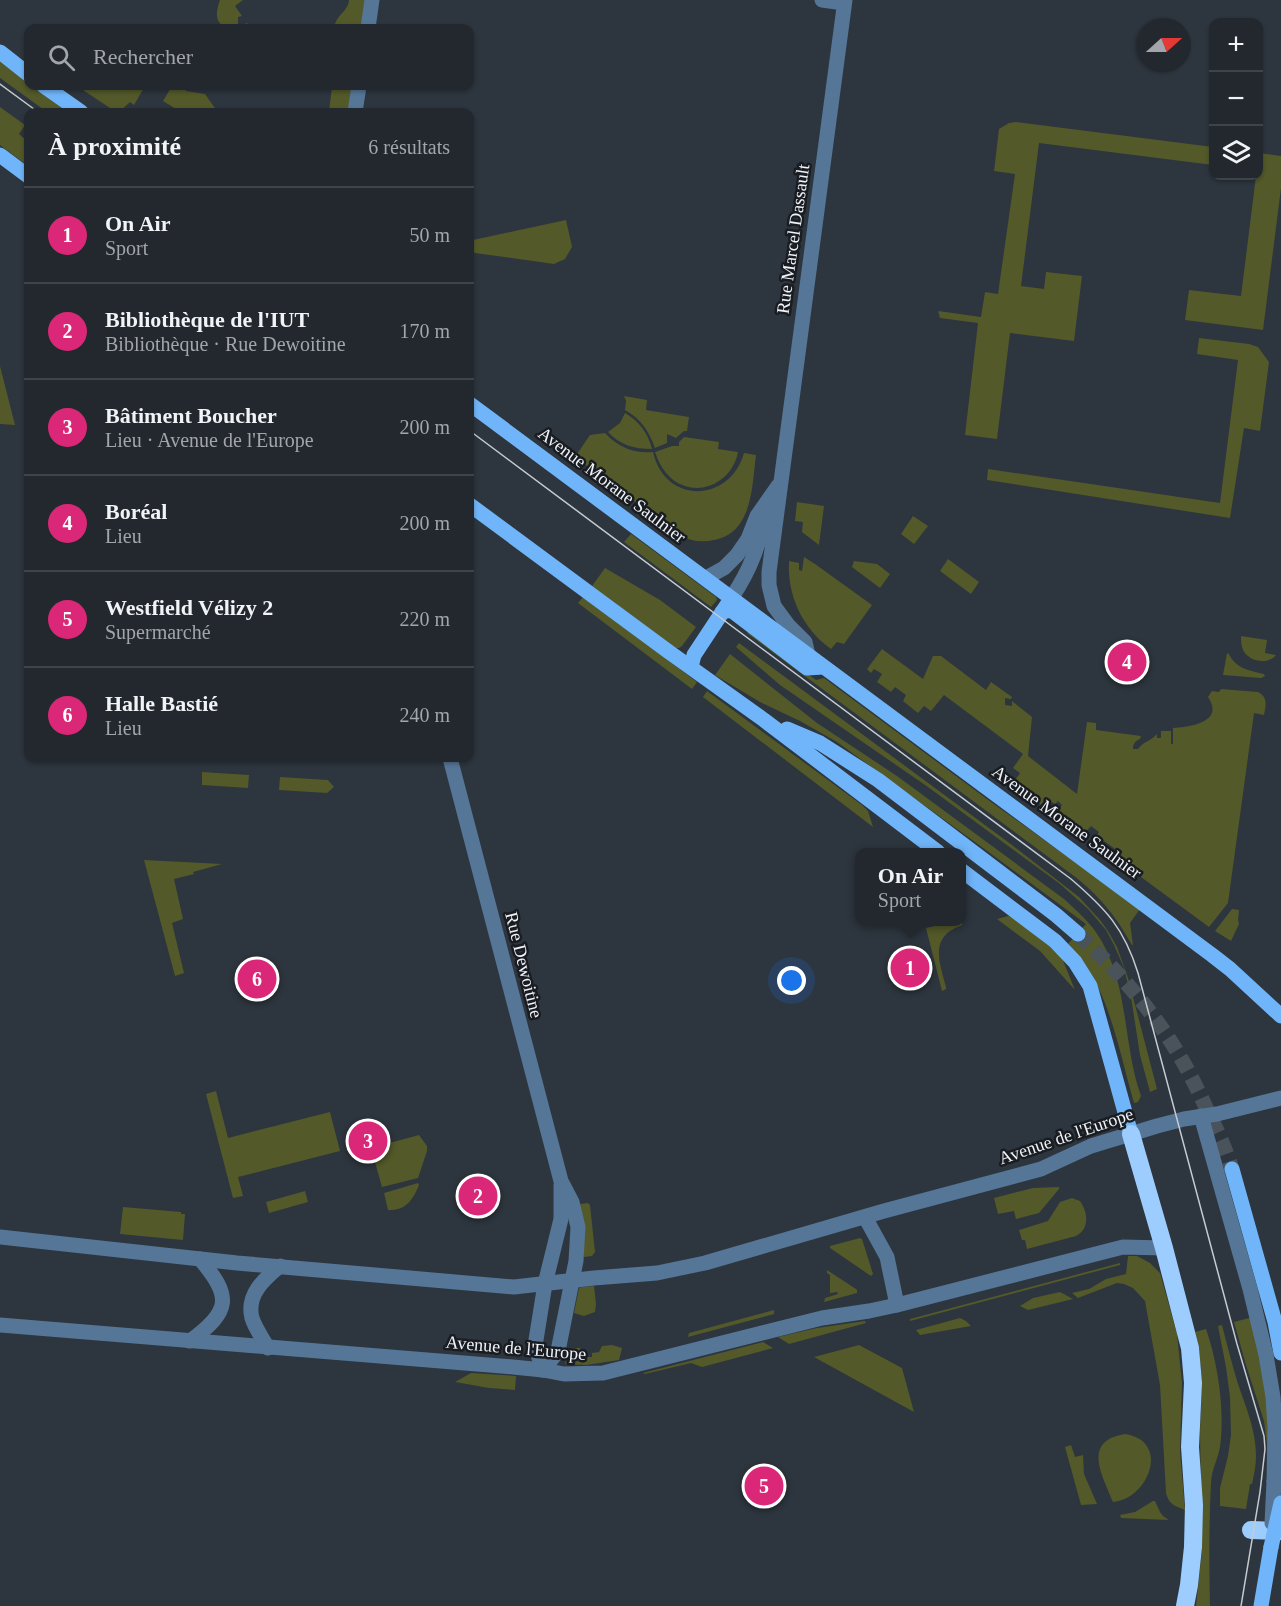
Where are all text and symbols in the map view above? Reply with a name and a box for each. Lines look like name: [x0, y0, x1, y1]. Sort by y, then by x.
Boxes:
north arrow: [1137, 18, 1191, 72]
map controls: [1209, 18, 1263, 180]
button: +: [1209, 18, 1263, 72]
search box: [24, 24, 474, 90]
icon: search: [45, 41, 78, 74]
text: Rechercher: [93, 44, 193, 69]
button: −: [1209, 72, 1263, 126]
button: layers: [1209, 126, 1263, 180]
text: À proximité: [48, 132, 181, 161]
text: 6 résultats: [368, 136, 450, 158]
street label: Rue Marcel Dassault: [773, 163, 813, 315]
text: On Air: [105, 211, 170, 236]
text: 1: [63, 224, 73, 246]
text: 50 m: [409, 224, 450, 246]
text: Sport: [105, 237, 148, 259]
text: Bibliothèque de l'IUT: [105, 307, 309, 332]
text: 2: [63, 320, 73, 342]
text: 170 m: [399, 320, 450, 342]
text: Bibliothèque · Rue Dewoitine: [105, 333, 346, 355]
text: Bâtiment Boucher: [105, 403, 277, 428]
text: 3: [63, 416, 73, 438]
text: 200 m: [399, 416, 450, 438]
street label: Avenue Morane Saulnier: [534, 423, 690, 547]
text: Lieu · Avenue de l'Europe: [105, 429, 314, 451]
text: Boréal: [105, 499, 167, 524]
text: 4: [63, 512, 73, 534]
text: 200 m: [399, 512, 450, 534]
text: Lieu: [105, 525, 142, 547]
text: Westfield Vélizy 2: [105, 595, 273, 620]
text: 5: [63, 608, 73, 630]
text: 220 m: [399, 608, 450, 630]
text: Supermarché: [105, 621, 211, 643]
pin: 4: [1108, 640, 1146, 684]
text: Halle Bastié: [105, 691, 218, 716]
text: 6: [63, 704, 73, 726]
text: 240 m: [399, 704, 450, 726]
text: Lieu: [105, 717, 142, 739]
street label: Avenue Morane Saulnier: [988, 761, 1146, 883]
popup: [855, 848, 966, 926]
text: On Air: [878, 863, 943, 888]
text: Sport: [878, 889, 921, 911]
street label: Rue Dewoitine: [501, 910, 547, 1020]
pin: 1: [890, 946, 930, 990]
pin: 6: [238, 956, 276, 1002]
your location: [777, 966, 806, 995]
street label: Avenue de l'Europe: [996, 1104, 1136, 1168]
pin: 3: [348, 1118, 388, 1164]
pin: 2: [458, 1174, 498, 1218]
street label: Avenue de l'Europe: [445, 1332, 587, 1364]
pin: 5: [744, 1464, 783, 1508]

